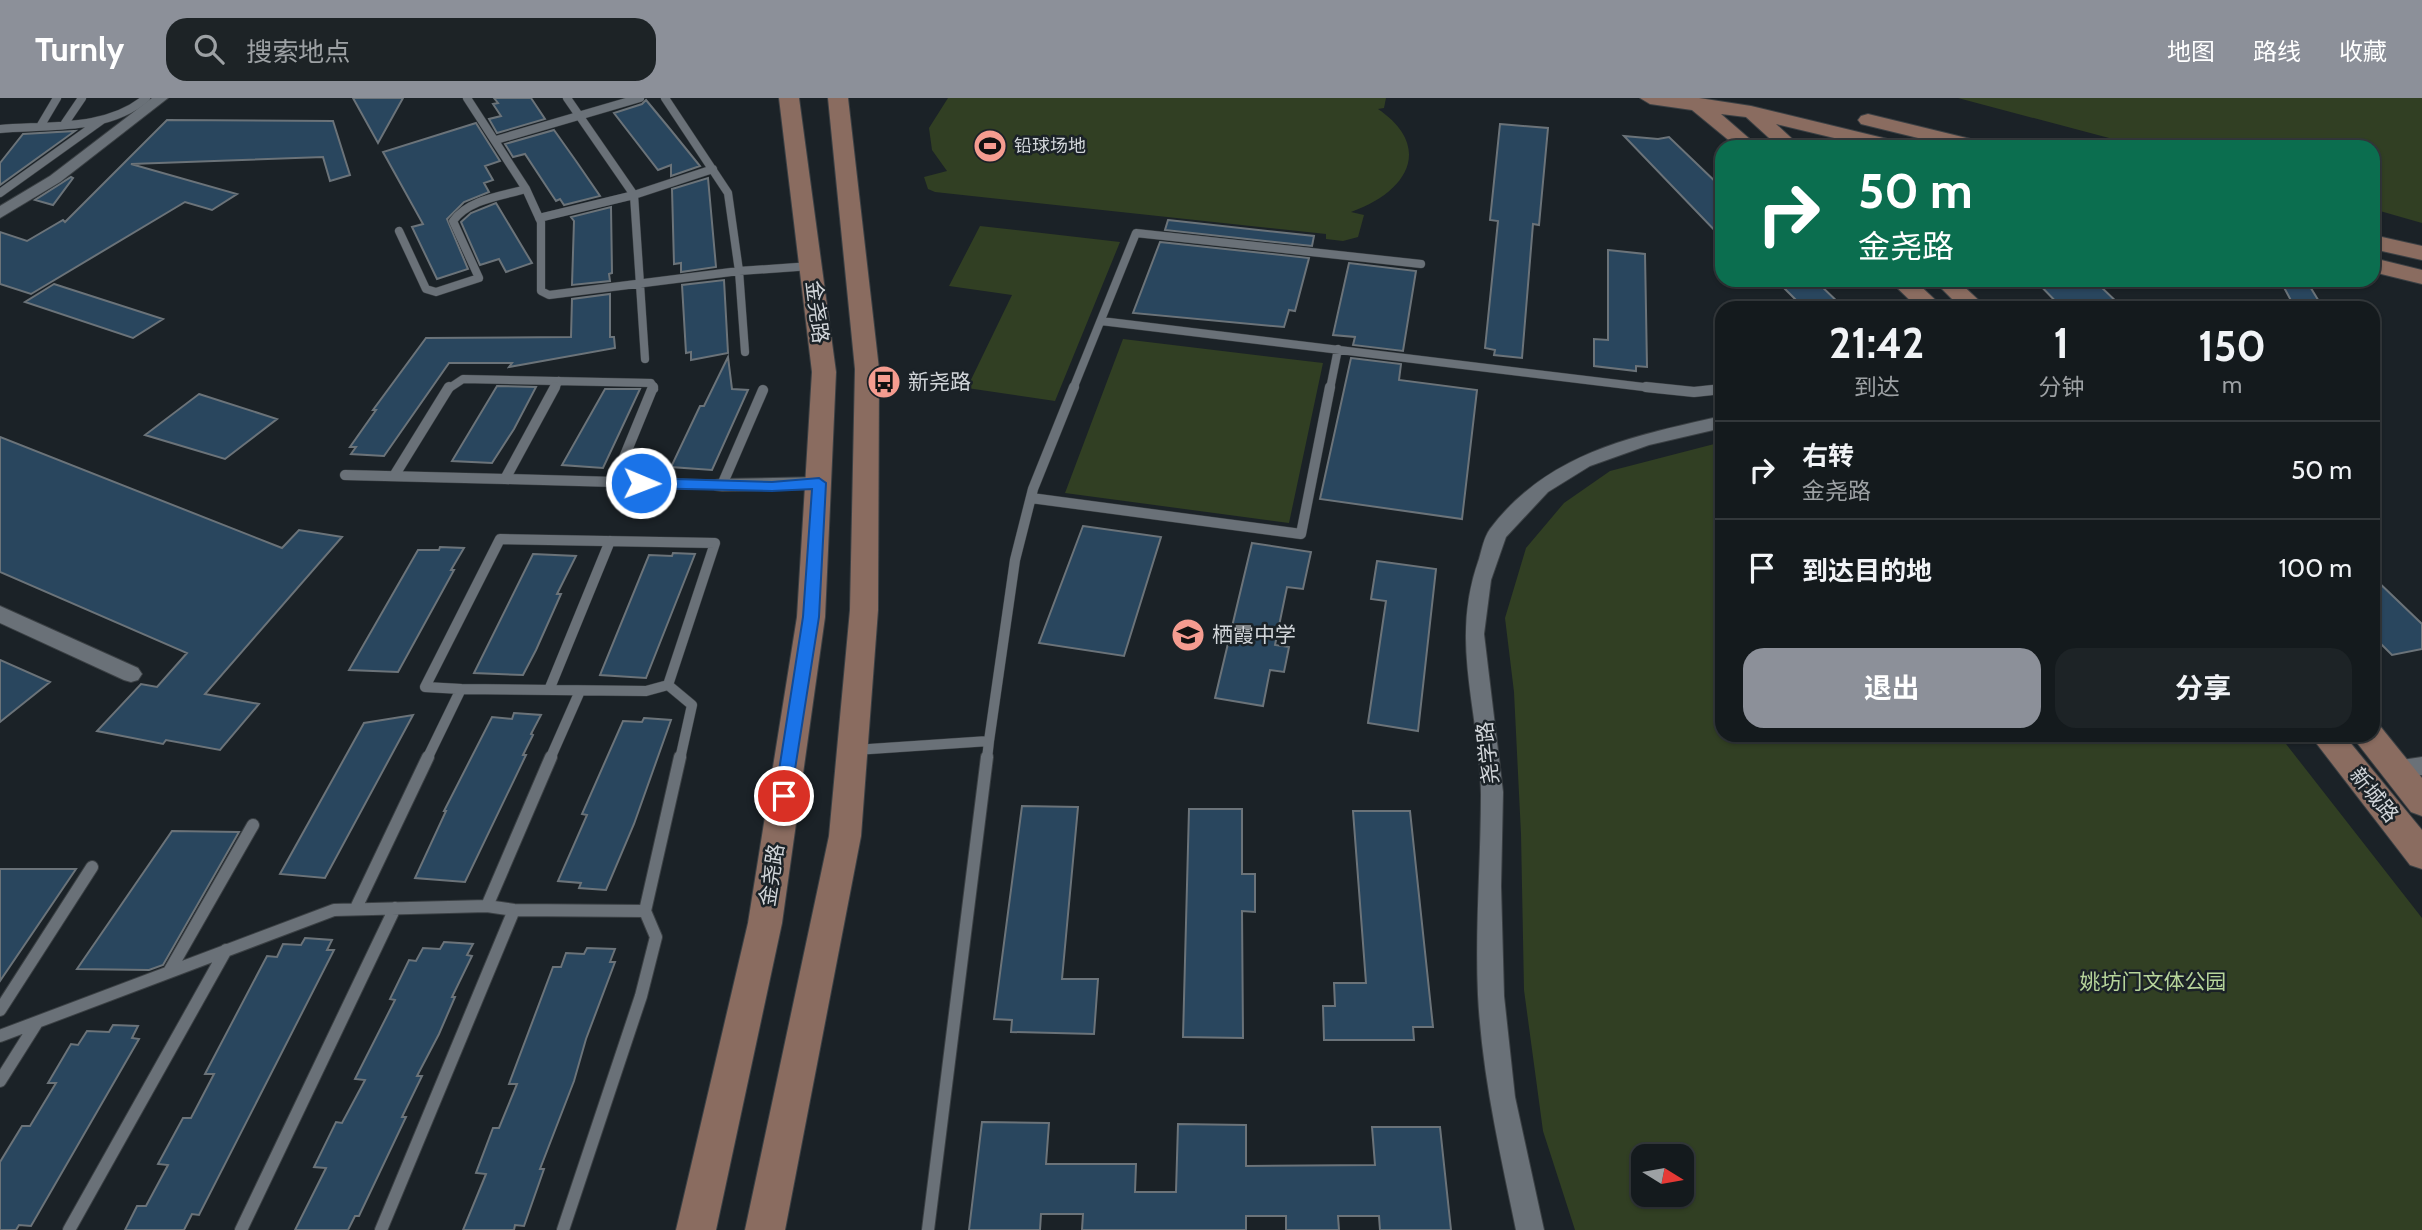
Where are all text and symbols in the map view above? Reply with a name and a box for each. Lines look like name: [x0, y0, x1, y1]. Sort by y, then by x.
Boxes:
search box: [166, 18, 656, 81]
text: Turnly: [35, 29, 124, 69]
icon: search: [190, 30, 228, 68]
text: 搜索地点: [246, 36, 350, 68]
text: 地图: [2167, 37, 2215, 66]
text: 路线: [2253, 37, 2301, 66]
text: 收藏: [2339, 37, 2387, 66]
sports icon: 铅球场地: [971, 127, 1009, 165]
place label: 铅球场地: [1014, 135, 1086, 157]
text: 50 m: [1858, 161, 1973, 220]
icon: right: [1743, 168, 1834, 259]
text: 金尧路: [1858, 227, 1954, 266]
street label: 金尧路: [801, 279, 834, 345]
text: 21:42: [1829, 317, 1924, 369]
text: 1: [2054, 317, 2069, 369]
text: 150: [2198, 320, 2266, 372]
bus stop icon: 新尧路: [865, 363, 903, 401]
place label: 新尧路: [908, 369, 971, 394]
text: m: [2222, 371, 2242, 399]
text: 到达: [1854, 373, 1900, 401]
text: 分钟: [2038, 373, 2084, 401]
text: 右转: [1802, 440, 1854, 472]
position arrow: [604, 446, 678, 520]
icon: right: [1743, 451, 1781, 489]
text: 50 m: [2291, 454, 2352, 486]
text: 金尧路: [1802, 477, 1871, 505]
icon: arrive: [1743, 549, 1781, 587]
text: 100 m: [2279, 552, 2352, 584]
text: 到达目的地: [1802, 555, 1932, 587]
school or university icon: 栖霞中学: [1169, 616, 1207, 654]
place label: 栖霞中学: [1212, 622, 1296, 647]
button: 退出: [1743, 648, 2041, 728]
button: 分享: [2055, 648, 2352, 728]
street label: 尧学路: [1472, 720, 1503, 786]
street label: 新城路: [2345, 762, 2404, 827]
pin: [754, 766, 814, 826]
icon: arrive: [765, 777, 803, 815]
street label: 金尧路: [754, 842, 789, 908]
park label: 姚坊门文体公园: [2080, 969, 2227, 994]
north arrow: [1631, 1144, 1694, 1208]
map controls: [1631, 1144, 1694, 1207]

